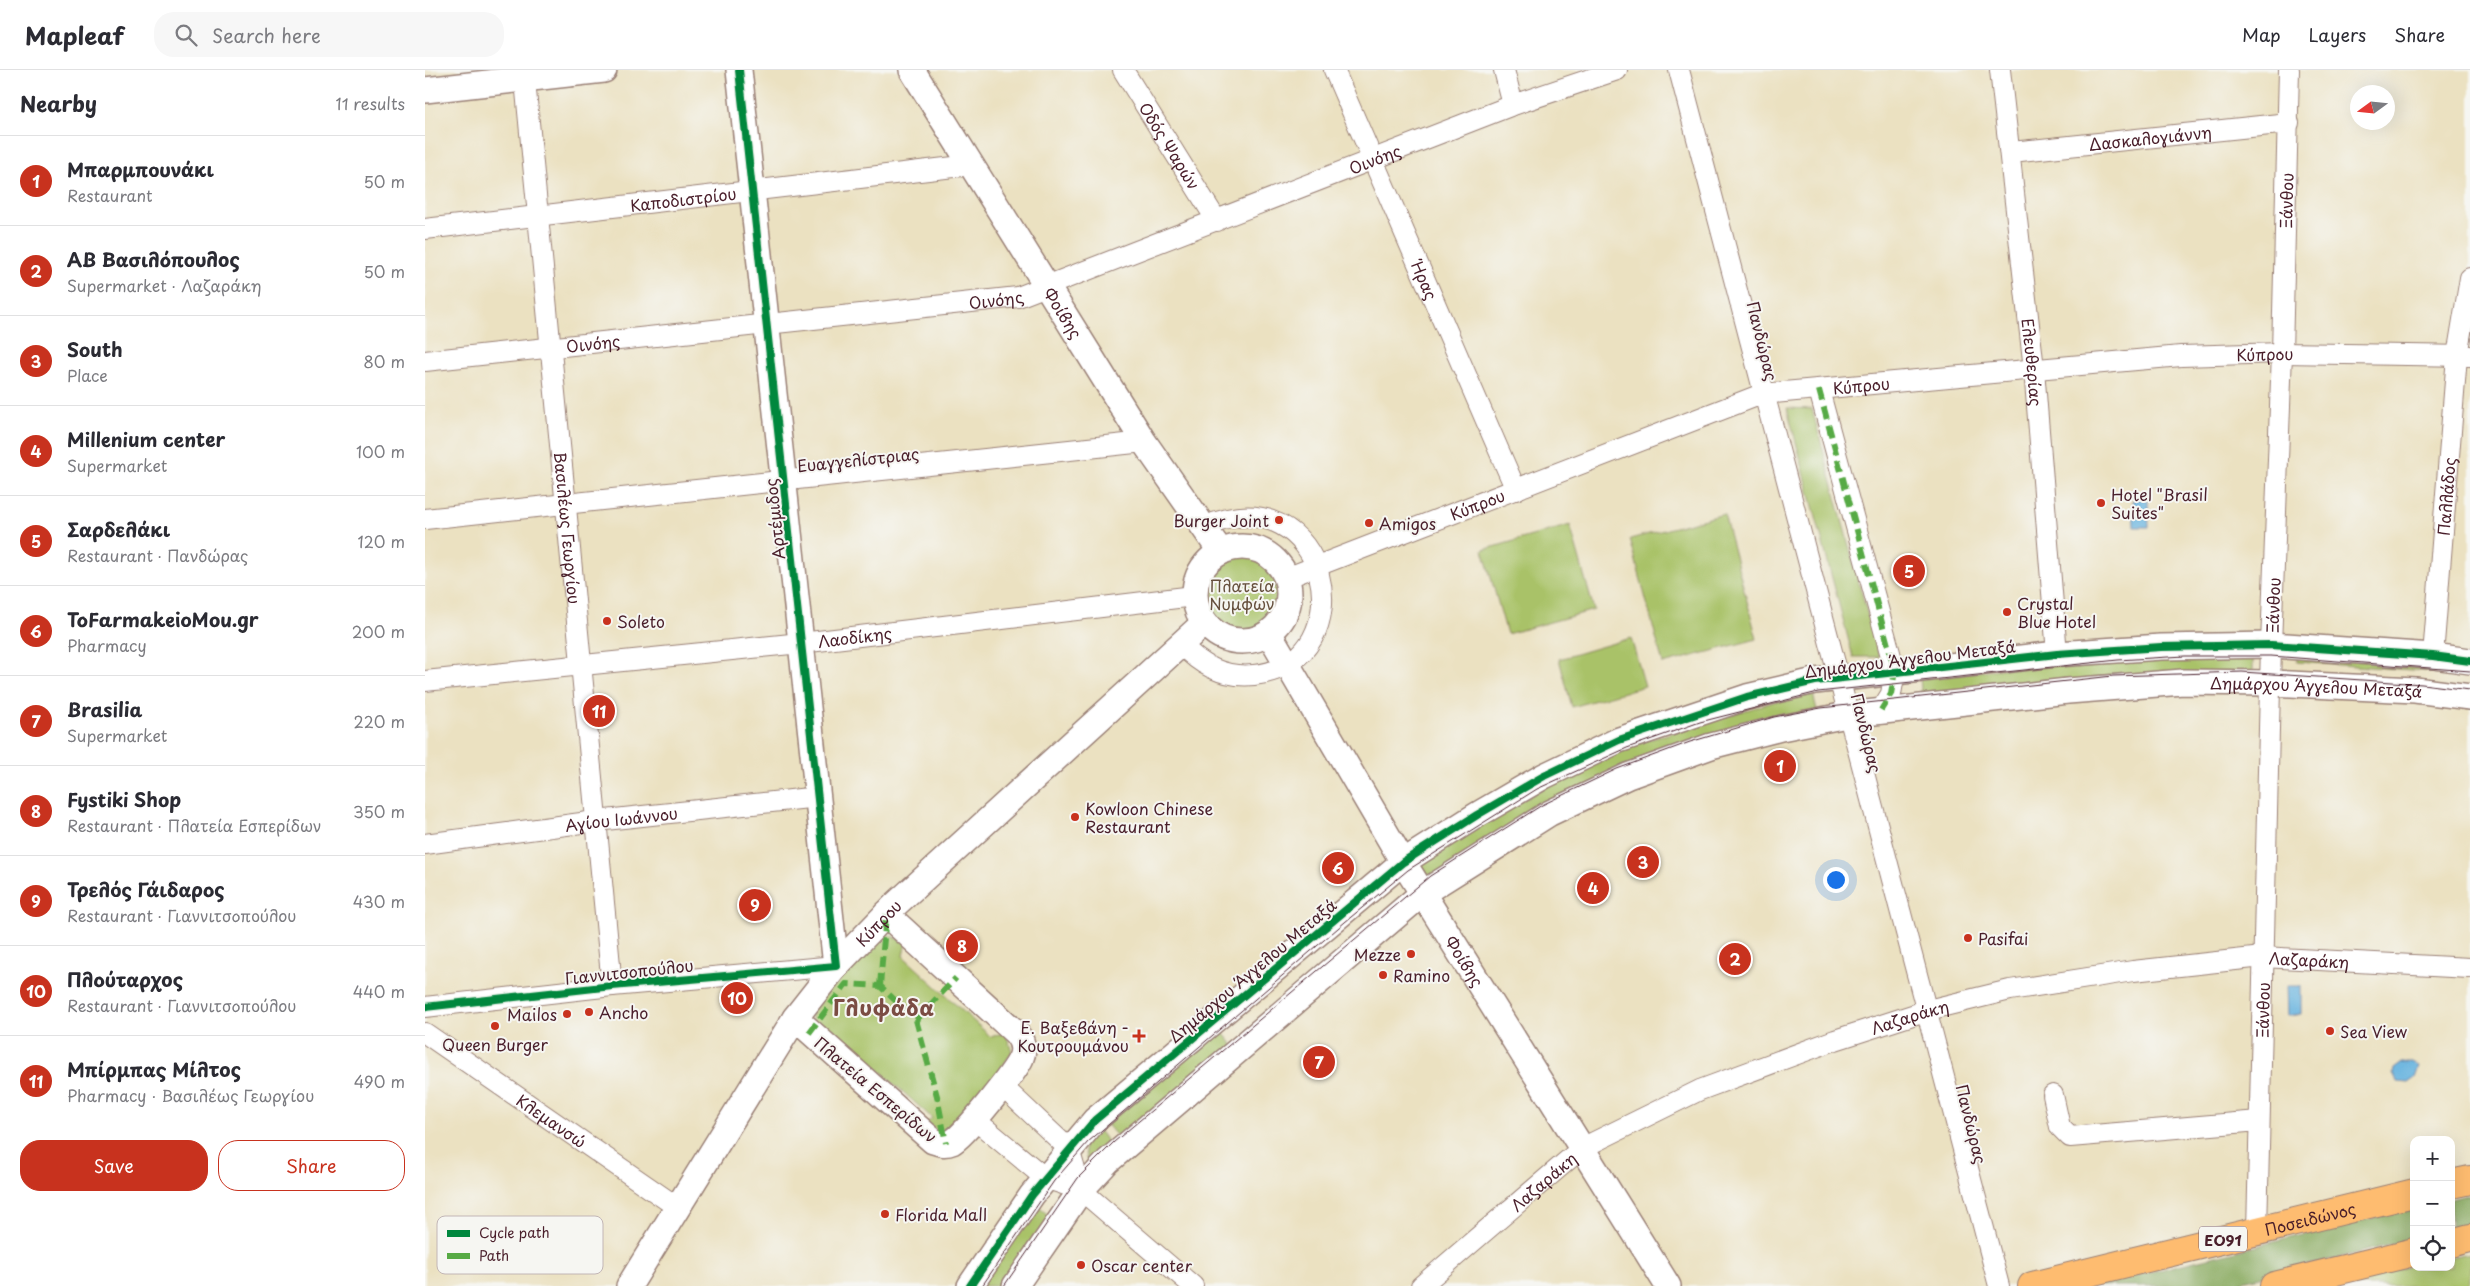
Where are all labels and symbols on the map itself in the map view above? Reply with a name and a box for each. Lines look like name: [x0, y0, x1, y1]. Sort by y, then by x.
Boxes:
north arrow: [2350, 85, 2395, 130]
street label: Οδóς Ψαρών: [1134, 97, 1206, 194]
street label: Δασκαλογιάννη: [2088, 119, 2213, 156]
street label: Οινόης: [1345, 138, 1404, 180]
street label: Ξάνθου: [2273, 172, 2298, 229]
street label: Καποδιστρίου: [629, 181, 738, 217]
street label: Ήρας: [1405, 254, 1444, 303]
street label: Φοίβης: [1038, 282, 1088, 343]
street label: Οινόης: [968, 284, 1027, 314]
street label: Πανδώρας: [1742, 299, 1784, 383]
street label: Ελευθερίας: [2016, 317, 2049, 407]
street label: Οινόης: [565, 328, 621, 358]
street label: Κύπρου: [2236, 341, 2294, 366]
street label: Κύπρου: [1832, 370, 1891, 400]
street label: Ευαγγελίστριας: [796, 441, 920, 477]
street label: Βασιλέως Γεωργίου: [549, 451, 587, 605]
street label: Παλλάδος: [2431, 456, 2461, 537]
street label: Αρτέμιδος: [758, 477, 790, 561]
place label: Hotel "Brasil Suites": [2111, 482, 2208, 524]
street label: Κύπρου: [1446, 483, 1508, 526]
marker: Hotel "Brasil Suites": [2095, 497, 2107, 509]
place label: Burger Joint: [1173, 508, 1269, 532]
place label: Amigos: [1379, 511, 1436, 535]
marker: Burger Joint: [1273, 514, 1285, 526]
marker: Amigos: [1363, 517, 1375, 529]
pin: 5: [1893, 552, 1925, 590]
park label: Πλατεία Νυμφών: [1209, 573, 1275, 615]
street label: Ξάνθου: [2259, 577, 2286, 633]
place label: Crystal Blue Hotel: [2017, 591, 2096, 633]
marker: Crystal Blue Hotel: [2001, 606, 2013, 618]
place label: Soleto: [617, 609, 665, 633]
marker: Soleto: [601, 615, 613, 627]
street label: Λαοδίκης: [816, 620, 893, 653]
street label: Δημάρχου Άγγελου Μεταξά: [1803, 633, 2017, 683]
street label: Δημάρχου Άγγελου Μεταξά: [2210, 670, 2424, 703]
street label: Πανδώρας: [1846, 691, 1888, 775]
pin: 11: [583, 692, 615, 730]
pin: 1: [1764, 747, 1796, 785]
place label: Kowloon Chinese Restaurant: [1085, 796, 1214, 838]
street label: Αγίου Ιωάννου: [563, 800, 679, 837]
marker: Kowloon Chinese Restaurant: [1069, 811, 1081, 823]
pin: 3: [1627, 843, 1659, 881]
pin: 6: [1322, 849, 1354, 887]
your location: [1823, 867, 1849, 893]
pin: 4: [1577, 869, 1609, 907]
pin: 9: [739, 886, 771, 924]
street label: Δημάρχου Άγγελου Μεταξά: [1163, 893, 1341, 1047]
street label: Κύπρου: [850, 894, 907, 951]
place label: Pasifai: [1978, 926, 2028, 950]
pin: 8: [946, 927, 978, 965]
street label: Φοίβης: [1440, 931, 1490, 991]
marker: Pasifai: [1962, 932, 1974, 944]
pin: 2: [1719, 940, 1751, 978]
place label: Mezze: [1354, 942, 1401, 966]
street label: Λαζαράκη: [2268, 945, 2350, 974]
marker: Mezze: [1405, 948, 1417, 960]
street label: Γιαννιτσοπούλου: [564, 952, 694, 990]
place label: Ramino: [1393, 963, 1450, 987]
marker: Ramino: [1377, 969, 1389, 981]
pin: 10: [721, 979, 753, 1017]
street label: Ξάνθου: [2250, 982, 2275, 1038]
district label: Γλυφάδα: [833, 991, 935, 1023]
street label: Λαζαράκη: [1868, 993, 1951, 1040]
place label: Ancho: [599, 1000, 648, 1024]
place label: Mailos: [507, 1002, 557, 1026]
marker: Ancho: [583, 1006, 595, 1018]
marker: Mailos: [561, 1008, 573, 1020]
place label: Ε. Βαξεβάνη - Κουτρουμάνου: [1017, 1015, 1129, 1057]
place label: Sea View: [2340, 1019, 2408, 1043]
marker: Queen Burger: [489, 1020, 501, 1032]
marker: Sea View: [2324, 1025, 2336, 1037]
street label: Πλατεία Εσπερίδων: [809, 1030, 943, 1148]
marker: Ε. Βαξεβάνη - Κουτρουμάνου: [1133, 1030, 1145, 1042]
place label: Queen Burger: [442, 1032, 548, 1056]
pin: 7: [1303, 1043, 1335, 1081]
street label: Πανδώρας: [1951, 1082, 1993, 1166]
street label: Κλεμανσώ: [512, 1088, 592, 1153]
street label: Λαζαράκη: [1505, 1146, 1582, 1217]
street label: Ποσειδώνος: [2262, 1196, 2358, 1241]
place label: Florida Mall: [895, 1202, 987, 1226]
marker: Florida Mall: [879, 1208, 891, 1220]
legend: [437, 1216, 603, 1274]
text: Cycle path: [479, 1222, 550, 1243]
road number: ΕΟ91: [2199, 1226, 2247, 1252]
text: Path: [479, 1245, 509, 1266]
place label: Oscar center: [1091, 1253, 1193, 1277]
marker: Oscar center: [1075, 1259, 1087, 1271]

